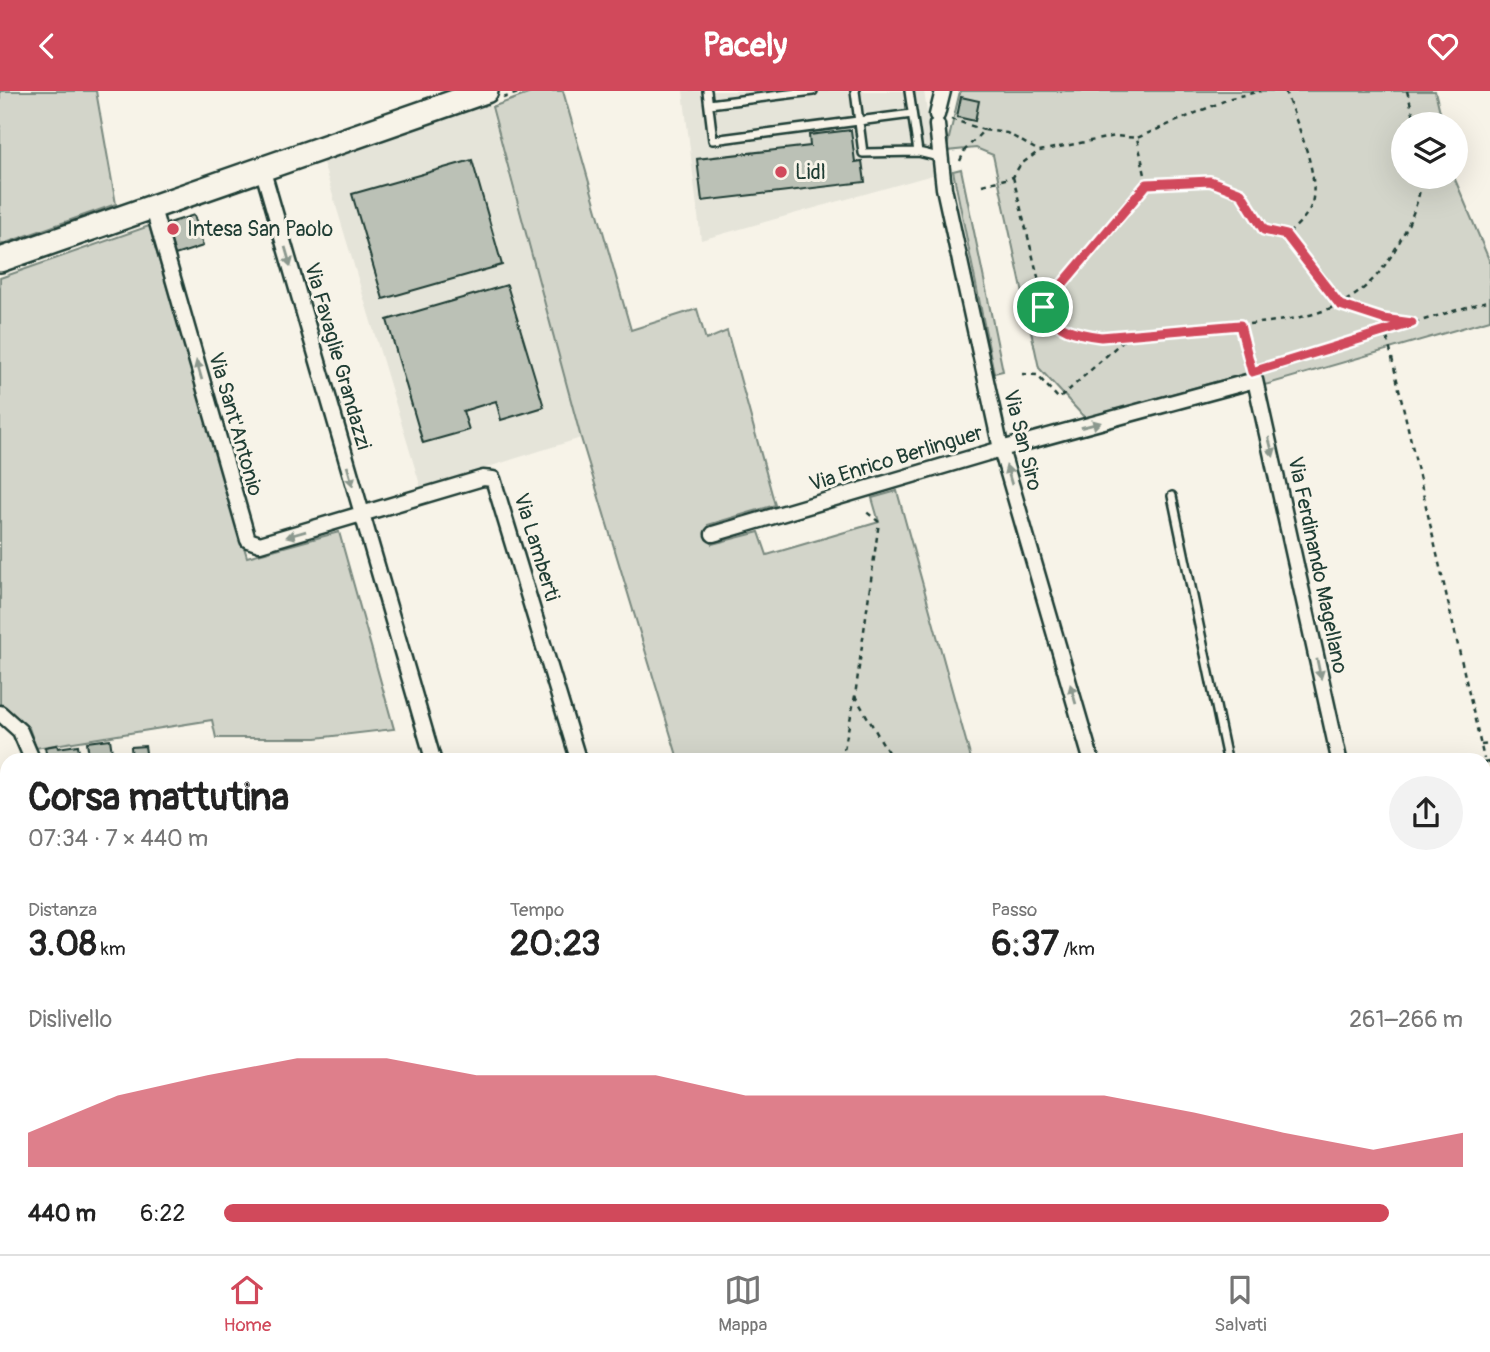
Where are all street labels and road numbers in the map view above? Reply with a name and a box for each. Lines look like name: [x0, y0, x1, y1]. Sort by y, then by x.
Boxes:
street label: Via Favaglie Grandazzi: [298, 259, 377, 453]
street label: Via Sant'Antonio: [202, 349, 269, 499]
street label: Via San Siro: [997, 387, 1048, 493]
street label: Via Enrico Berlinguer: [806, 419, 987, 498]
street label: Via Ferdinando Magellano: [1281, 454, 1354, 676]
street label: Via Lamberti: [507, 490, 566, 605]

